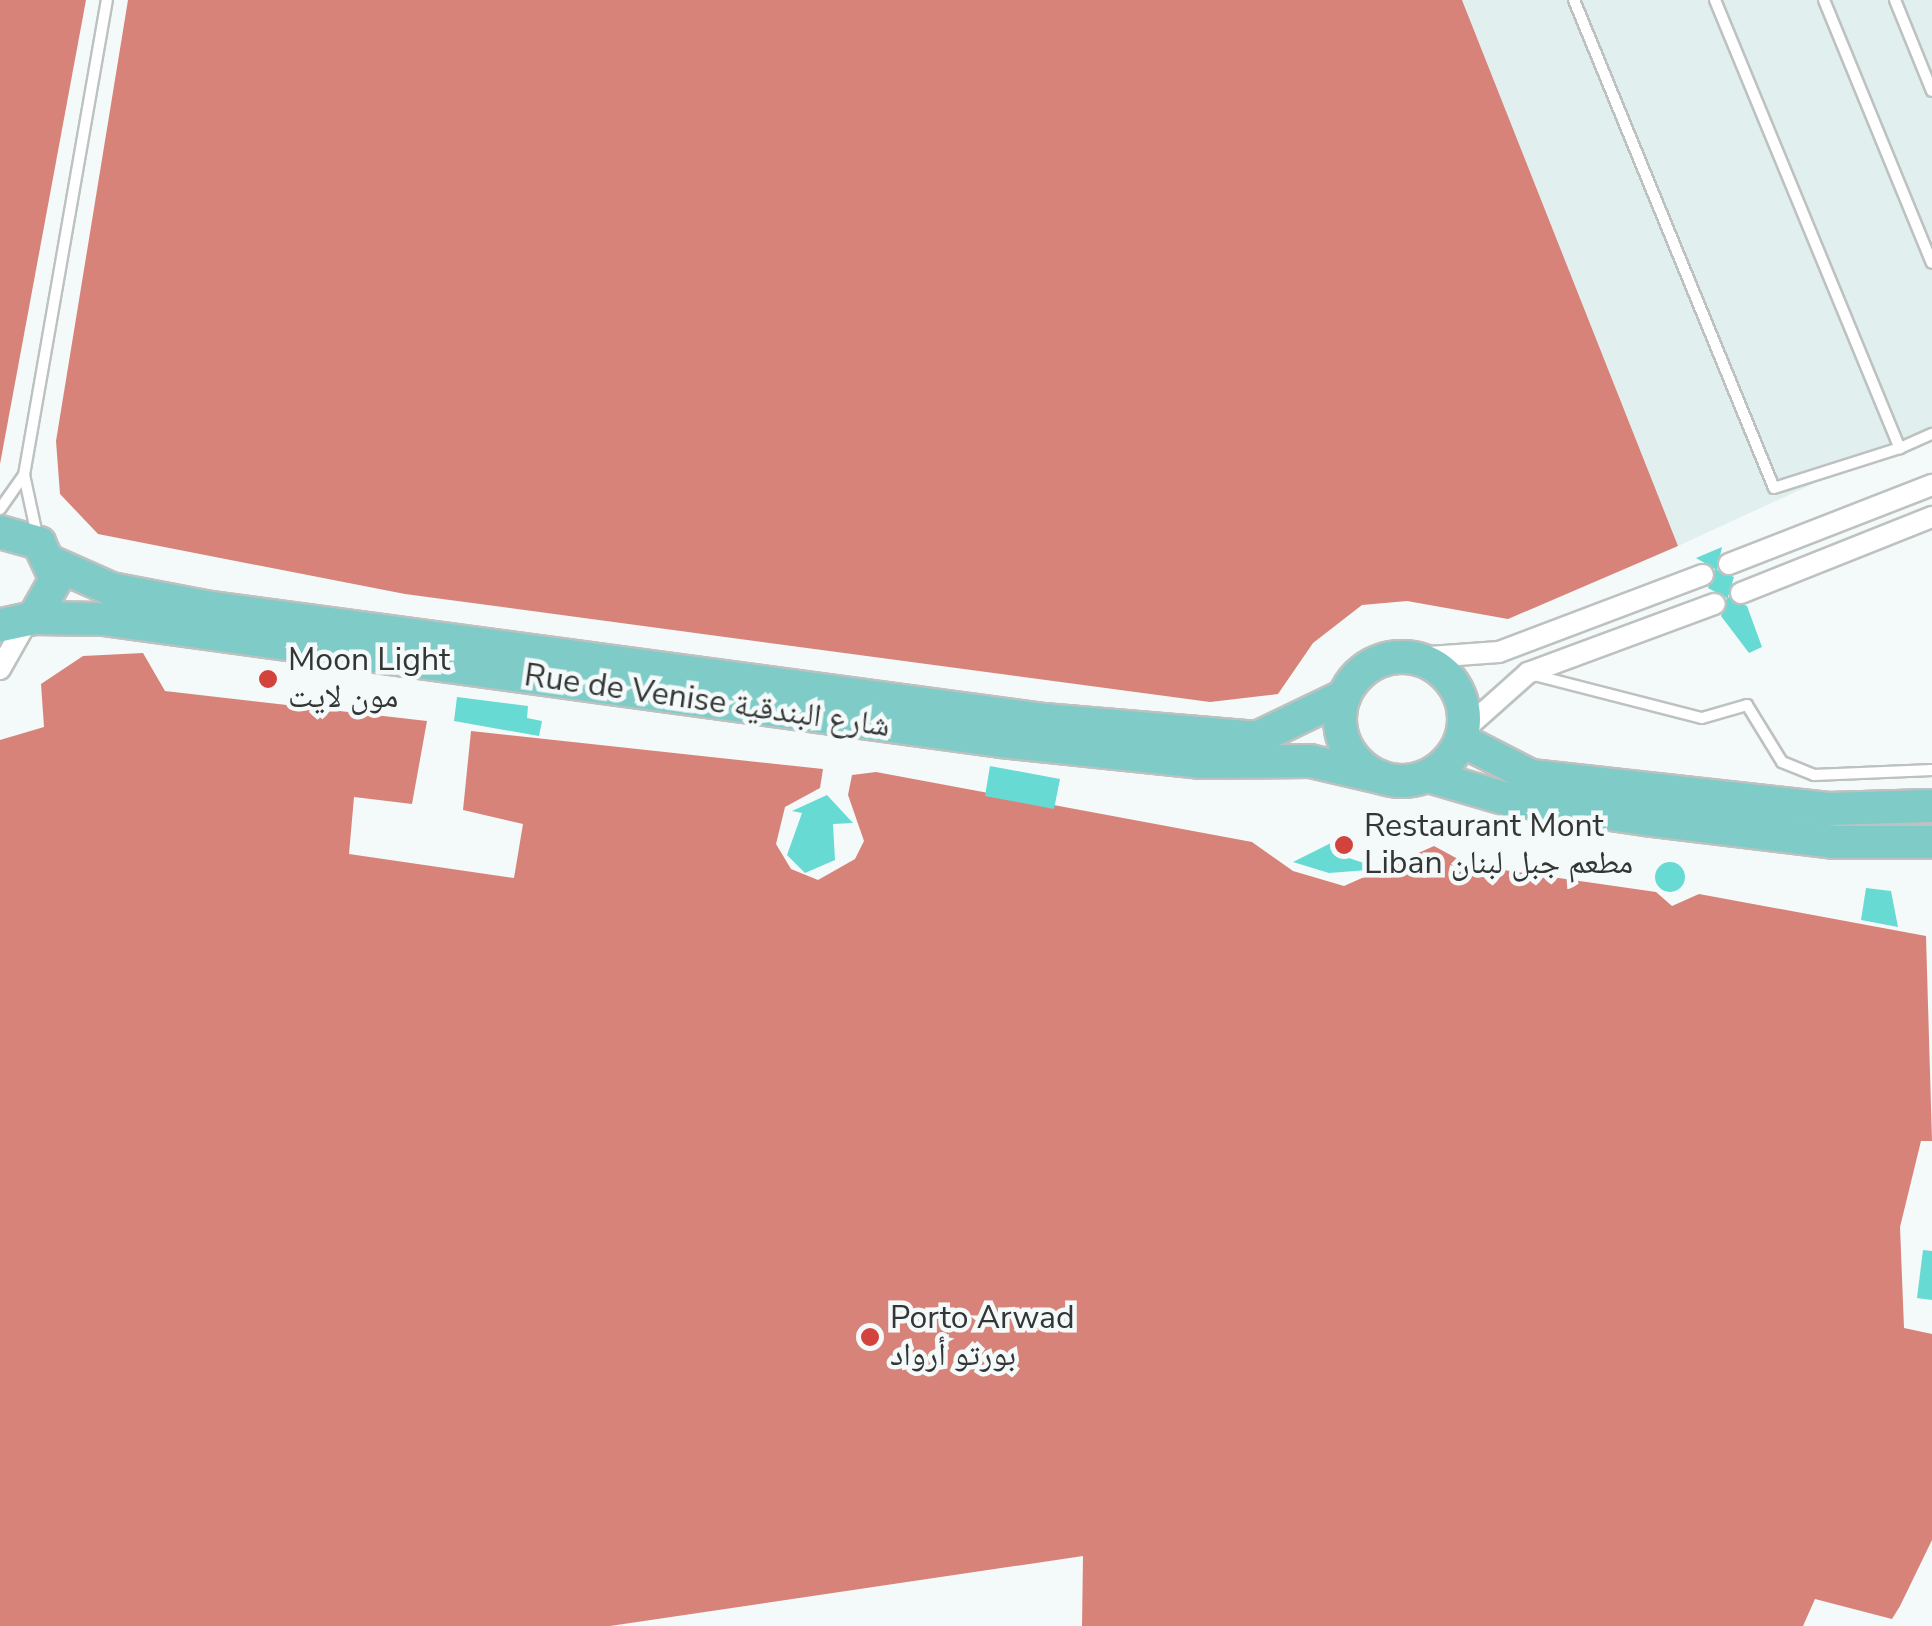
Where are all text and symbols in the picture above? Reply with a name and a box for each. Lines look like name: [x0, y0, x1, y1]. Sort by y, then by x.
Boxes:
place label: Moon Light مون لايت: [288, 642, 450, 717]
street label: Rue de Venise شارع البندقية: [522, 656, 892, 746]
marker: Moon Light مون لايت: [257, 668, 279, 690]
place label: Restaurant Mont Liban مطعم جبل لبنان: [1364, 808, 1633, 883]
marker: Restaurant Mont Liban مطعم جبل لبنان: [1333, 834, 1355, 856]
place label: Porto Arwad بورتو أرواد: [890, 1300, 1075, 1375]
marker: Porto Arwad بورتو أرواد: [859, 1326, 881, 1348]

